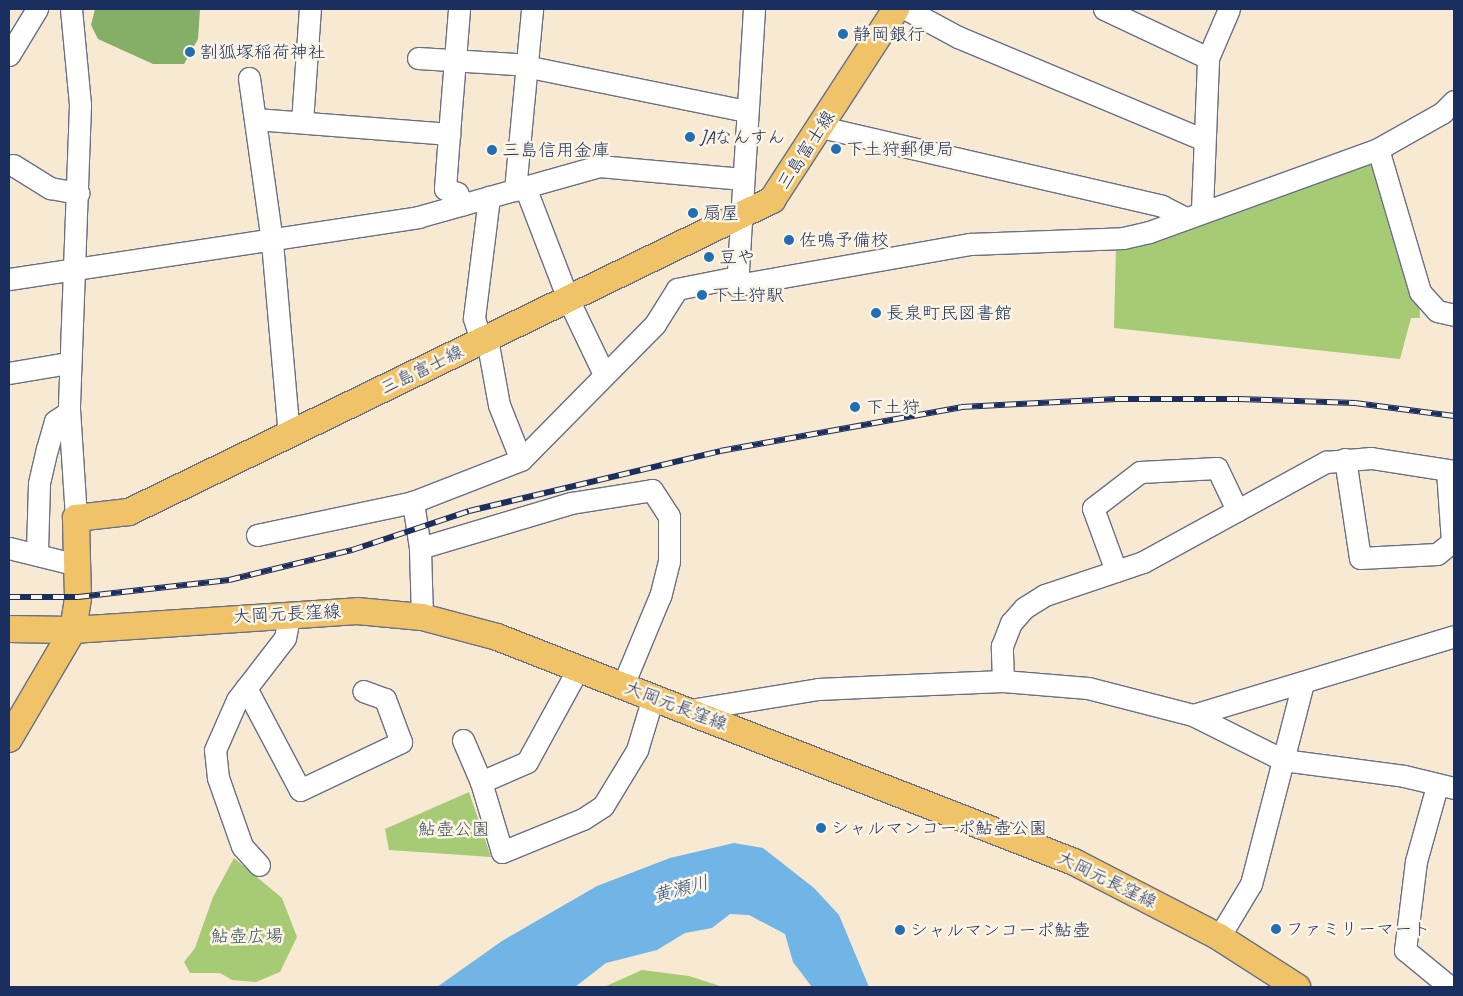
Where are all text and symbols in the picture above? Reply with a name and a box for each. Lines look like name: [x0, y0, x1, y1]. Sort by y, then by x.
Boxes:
place label: 静岡銀行: [853, 23, 925, 45]
marker: 静岡銀行: [837, 28, 849, 40]
place label: 割狐塚稲荷神社: [200, 41, 326, 63]
marker: 割狐塚稲荷神社: [184, 46, 196, 58]
street label: 三島富士線: [772, 106, 840, 194]
place label: JAなんすん: [700, 126, 787, 148]
marker: JAなんすん: [684, 131, 696, 143]
place label: 下土狩郵便局: [846, 138, 954, 160]
place label: 三島信用金庫: [502, 139, 610, 161]
marker: 下土狩郵便局: [830, 143, 842, 155]
marker: 三島信用金庫: [486, 144, 498, 156]
place label: 扇屋: [703, 202, 739, 224]
marker: 扇屋: [687, 207, 699, 219]
place label: 佐鳴予備校: [799, 229, 889, 251]
marker: 佐鳴予備校: [783, 234, 795, 246]
place label: 豆や: [719, 246, 755, 268]
marker: 豆や: [703, 251, 715, 263]
place label: 下土狩駅: [712, 284, 784, 306]
marker: 下土狩駅: [696, 289, 708, 301]
place label: 長泉町民図書館: [886, 302, 1012, 324]
marker: 長泉町民図書館: [870, 307, 882, 319]
street label: 三島富士線: [377, 341, 467, 399]
place label: 下土狩: [866, 396, 920, 418]
marker: 下土狩: [848, 400, 862, 414]
street label: 大岡元長窪線: [233, 600, 341, 628]
street label: 大岡元長窪線: [622, 677, 730, 735]
place label: シャルマンコーポ鮎壺公園: [831, 817, 1047, 839]
park label: 鮎壺公園: [418, 818, 490, 840]
marker: シャルマンコーポ鮎壺公園: [815, 822, 827, 834]
street label: 大岡元長窪線: [1054, 847, 1160, 913]
water label: 黄瀬川: [651, 872, 711, 908]
place label: ファミリーマート: [1286, 918, 1430, 940]
place label: シャルマンコーポ鮎壺: [910, 919, 1090, 941]
marker: ファミリーマート: [1270, 923, 1282, 935]
marker: シャルマンコーポ鮎壺: [894, 924, 906, 936]
park label: 鮎壺広場: [211, 925, 283, 947]

